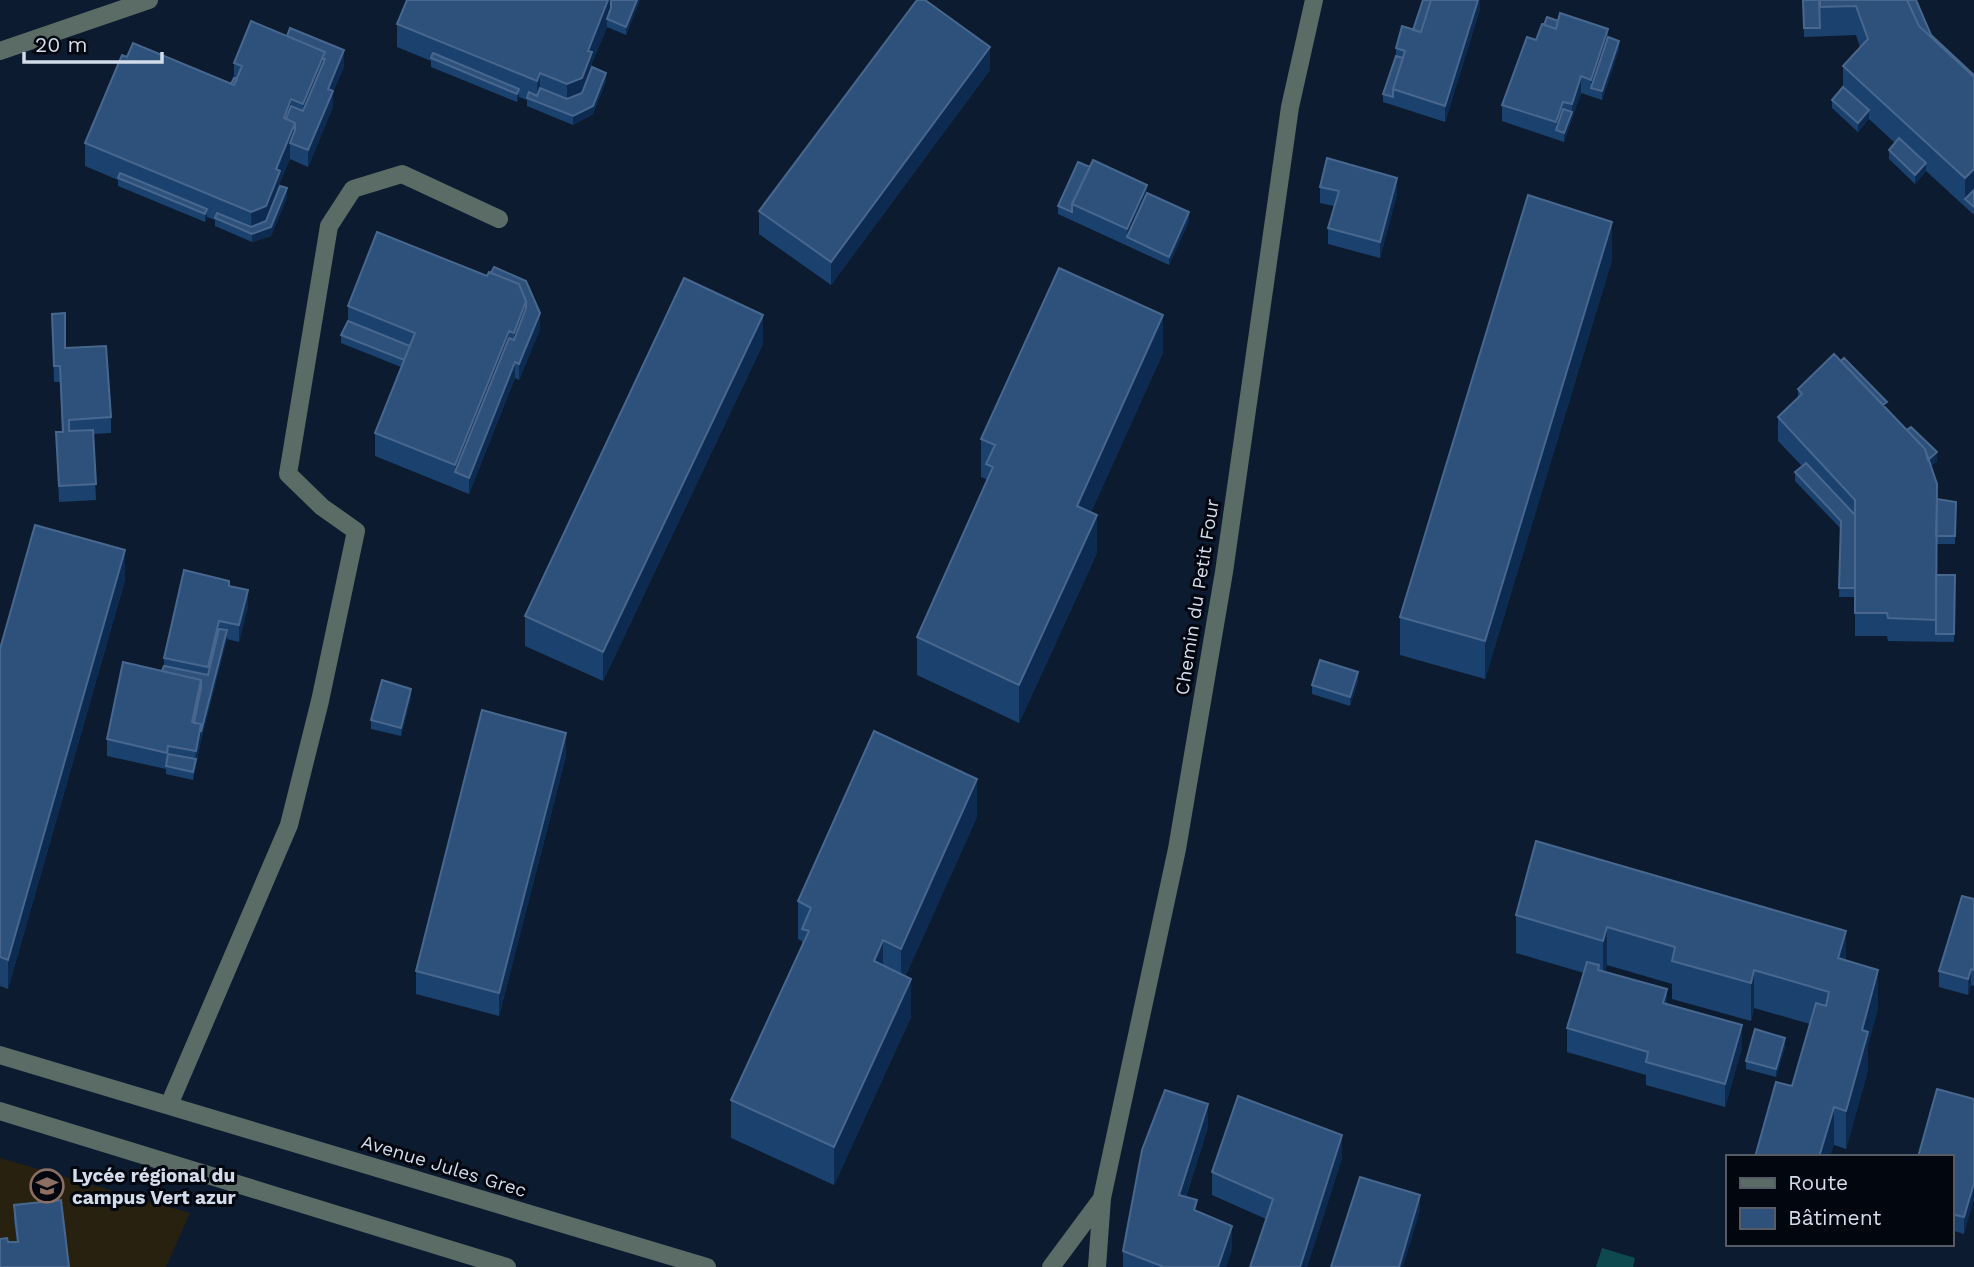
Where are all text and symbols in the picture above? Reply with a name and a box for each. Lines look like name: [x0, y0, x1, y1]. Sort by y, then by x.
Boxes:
scale bar: [24, 21, 163, 65]
text: 20 m: [35, 32, 87, 57]
street label: Chemin du Petit Four: [1170, 497, 1224, 697]
street label: Avenue Jules Grec: [359, 1130, 529, 1202]
legend: [1726, 1155, 1953, 1246]
place label: Lycée régional du campus Vert azur: [72, 1164, 236, 1209]
school or university icon: Lycée régional du campus Vert azur: [28, 1167, 66, 1205]
text: Route: [1788, 1170, 1848, 1195]
text: Bâtiment: [1788, 1205, 1882, 1230]

